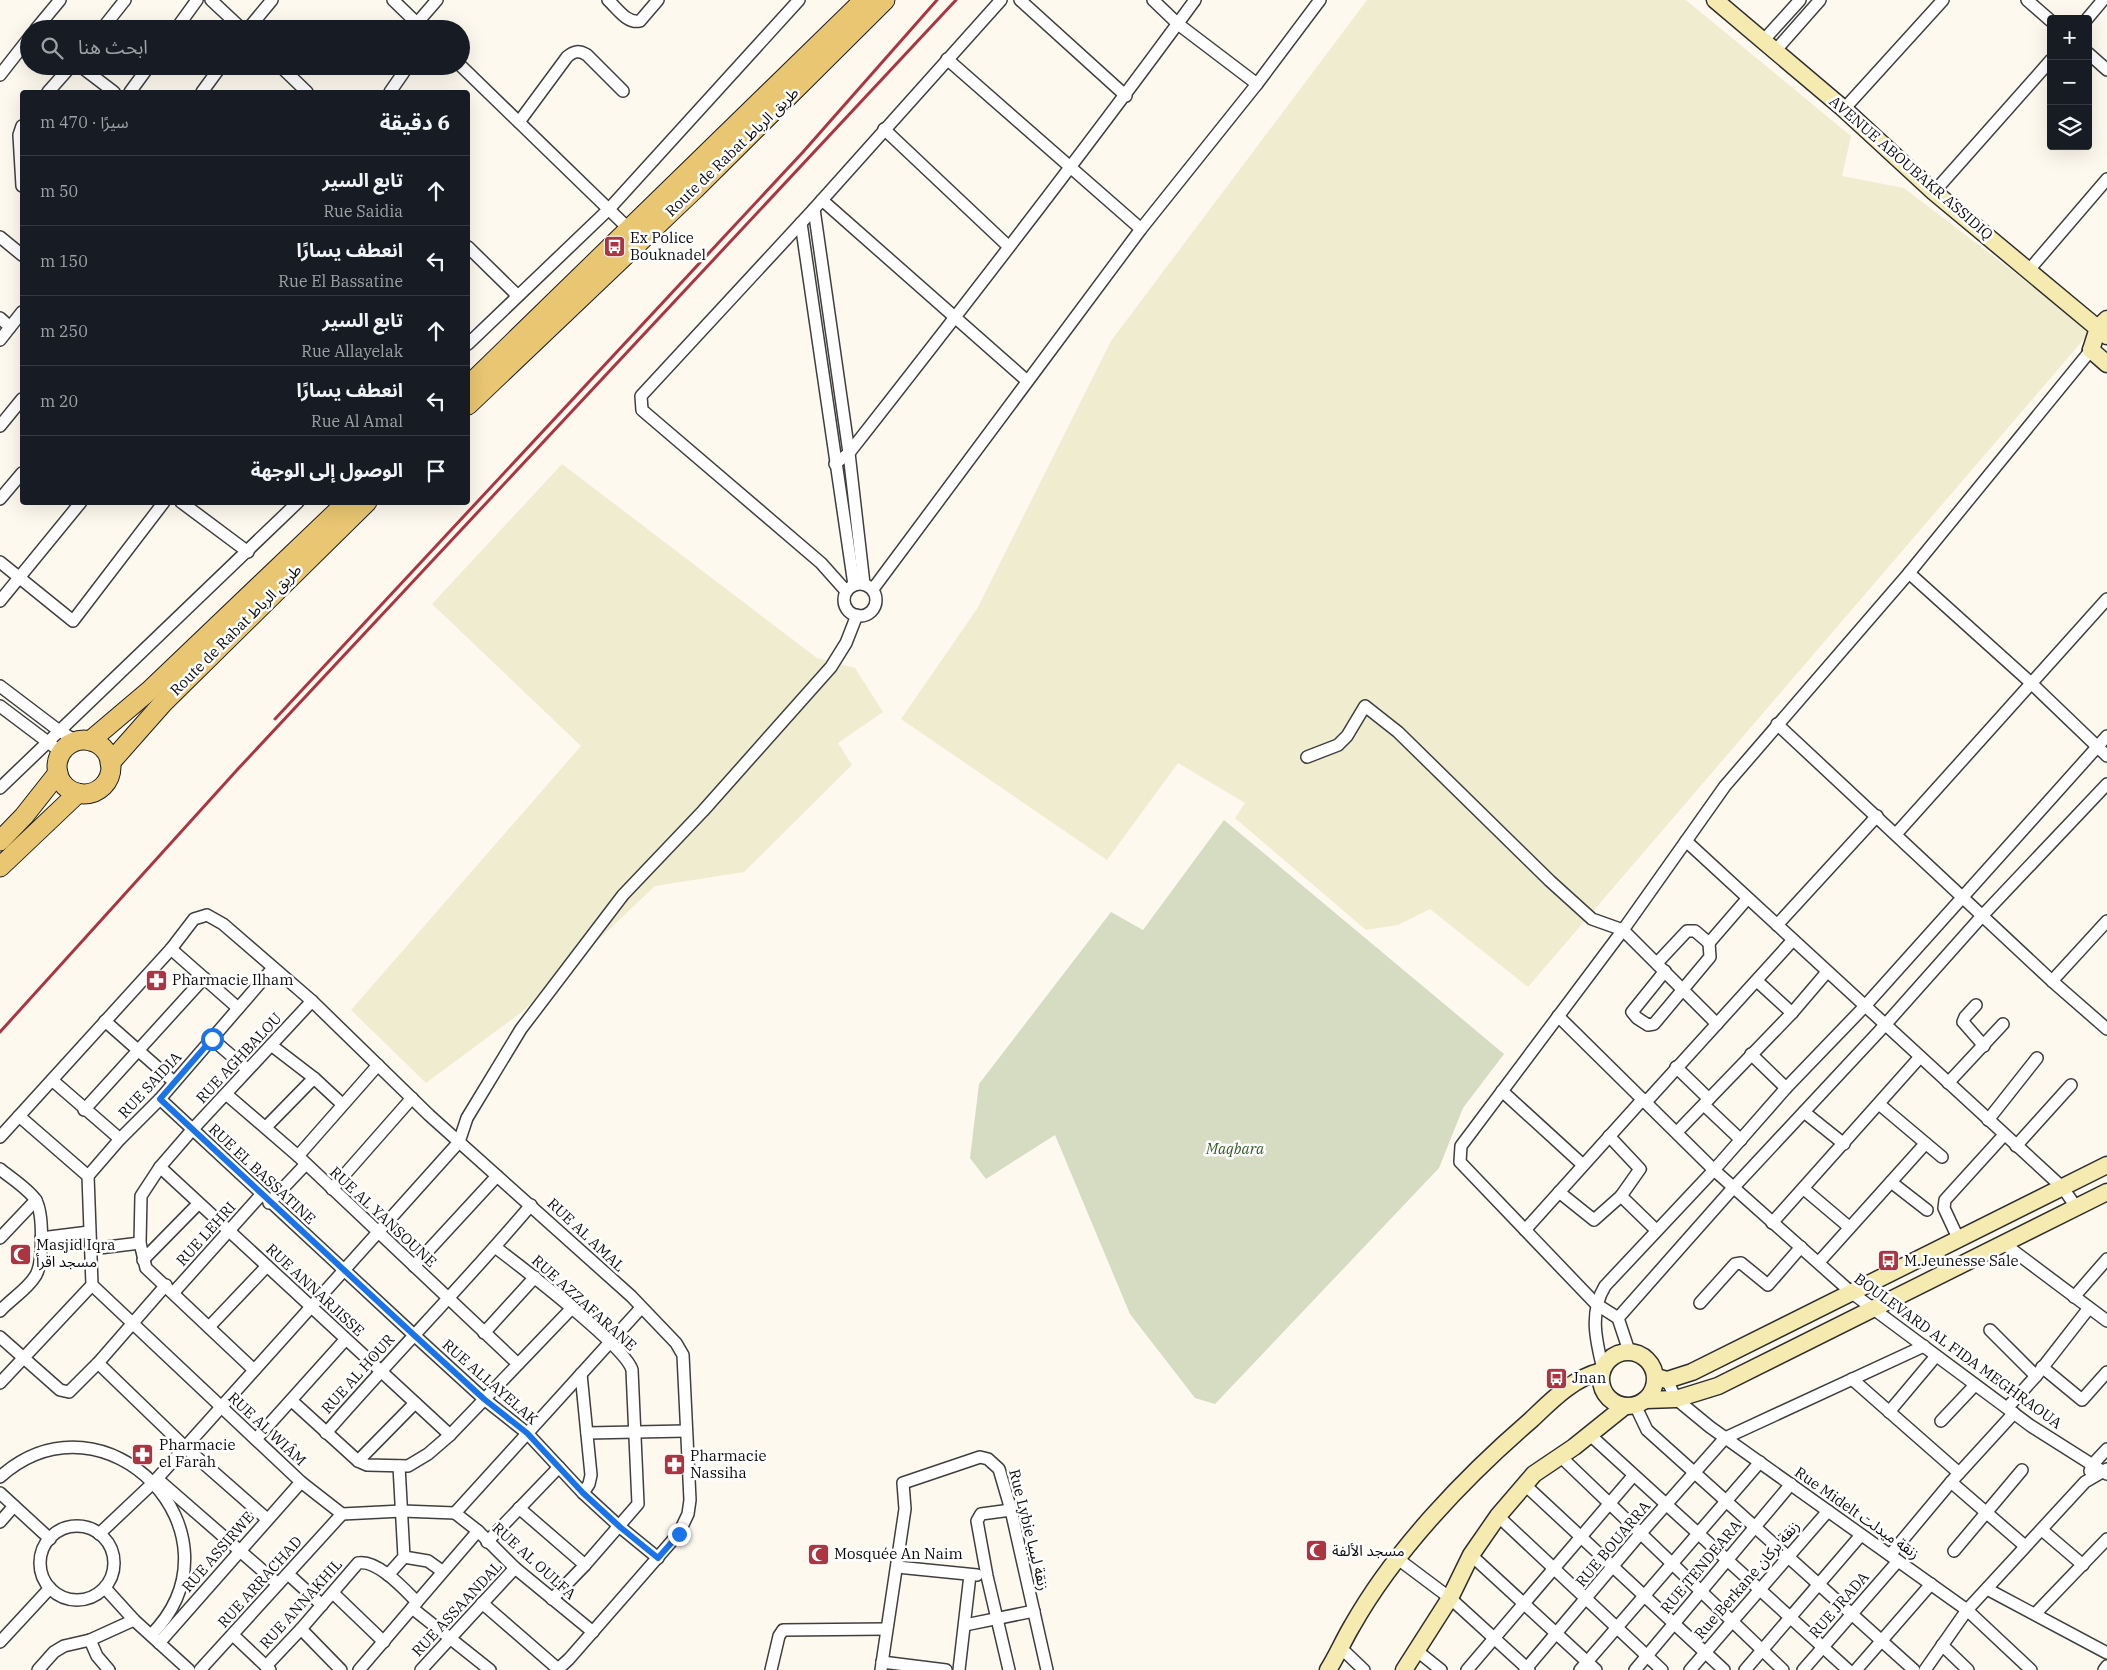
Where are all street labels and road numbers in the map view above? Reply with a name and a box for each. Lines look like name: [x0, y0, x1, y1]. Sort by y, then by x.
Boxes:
street label: Route de Rabat طريق الرباط: [661, 83, 803, 221]
street label: AVENUE ABOUBAKR ASSIDIQ: [1826, 91, 1997, 244]
street label: Route de Rabat طريق الرباط: [166, 560, 306, 700]
street label: RUE AGHBALOU: [192, 1008, 285, 1107]
street label: RUE SAIDIA: [114, 1047, 186, 1122]
street label: RUE EL BASSATINE: [205, 1119, 320, 1228]
street label: RUE AL YANSOUNE: [326, 1162, 441, 1271]
street label: RUE AL AMAL: [544, 1194, 629, 1275]
street label: RUE LEHRI: [172, 1198, 239, 1270]
street label: RUE ANNARJISSE: [262, 1239, 368, 1340]
street label: RUE AZZAFARANE: [528, 1251, 641, 1355]
street label: BOULEVARD AL FIDA MEGHRAOUA: [1851, 1269, 2066, 1433]
street label: RUE AL HOUR: [317, 1330, 398, 1417]
street label: RUE ALLAYELAK: [439, 1335, 542, 1429]
street label: RUE AL WIÂM: [224, 1388, 310, 1470]
street label: Rue Midelt زنقة ميدلت: [1791, 1462, 1923, 1563]
street label: Rue Lybie زنقة ليبيا: [1005, 1467, 1054, 1593]
street label: RUE BOUARRA: [1571, 1496, 1655, 1591]
street label: RUE ASSIRWE: [177, 1507, 258, 1596]
street label: RUE TENDEARA: [1656, 1516, 1746, 1617]
street label: Rue Berkane زنقة بركان: [1690, 1516, 1803, 1643]
street label: RUE AL OULFA: [488, 1518, 581, 1604]
street label: RUE ARRACHAD: [213, 1532, 306, 1631]
street label: RUE ANNAKHIL: [255, 1555, 346, 1652]
street label: RUE ASSAANDAL: [408, 1557, 506, 1660]
street label: RUE JRADA: [1805, 1567, 1873, 1642]

